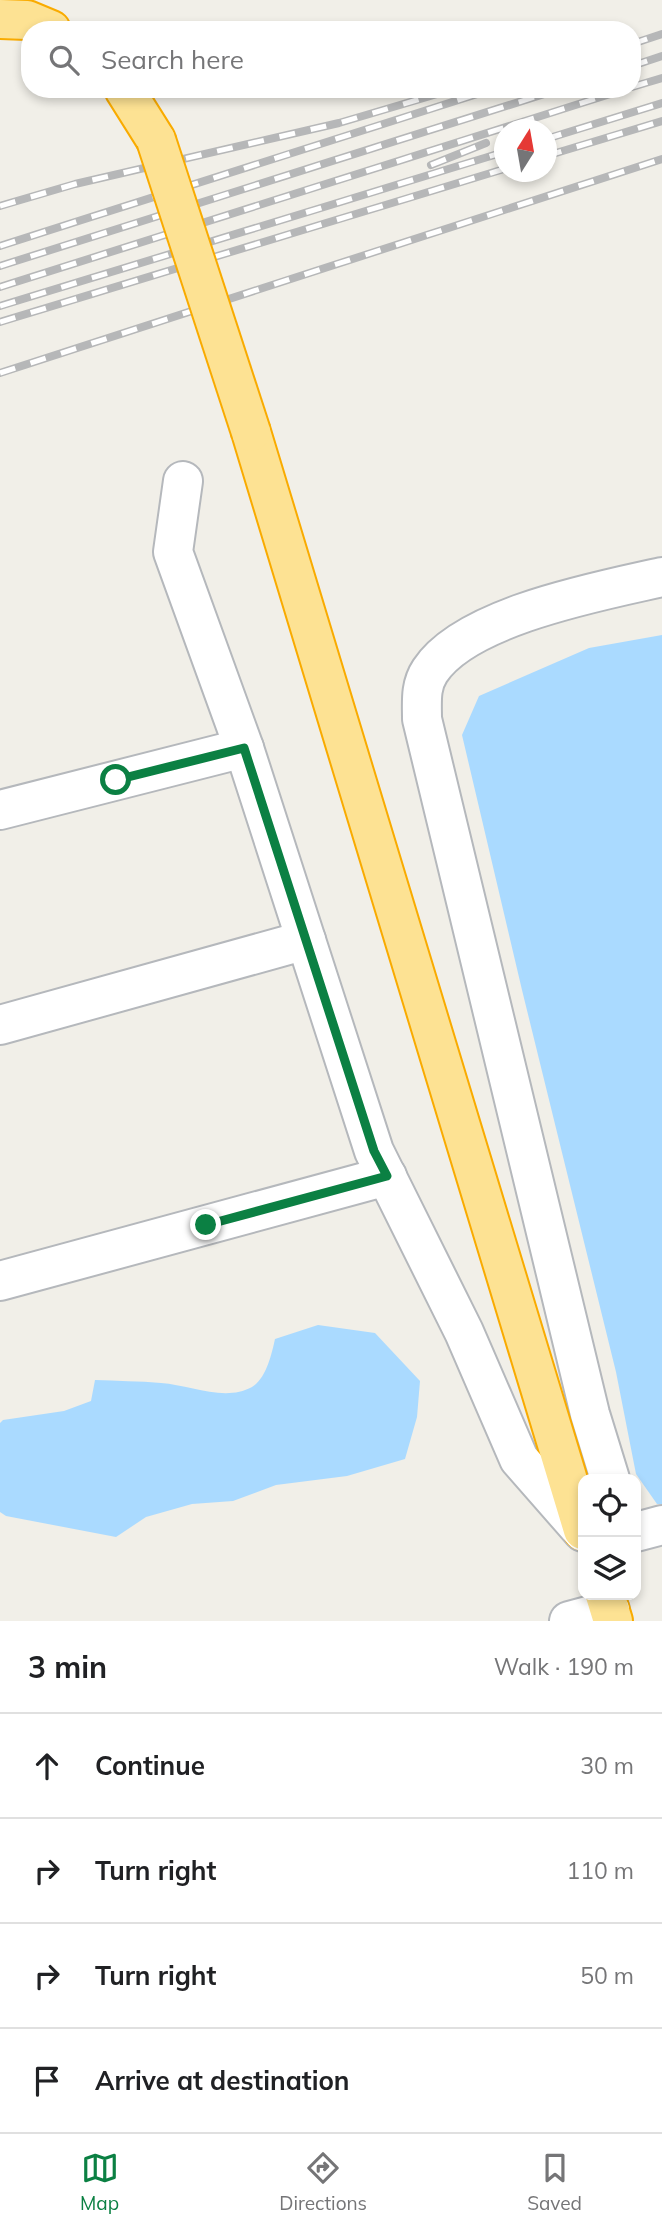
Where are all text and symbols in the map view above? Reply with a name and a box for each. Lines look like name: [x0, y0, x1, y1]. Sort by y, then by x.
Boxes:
search box: [21, 21, 641, 98]
icon: search: [45, 41, 83, 79]
text: Search here: [101, 43, 244, 76]
north arrow: [494, 119, 557, 182]
route start: [100, 764, 131, 795]
route end: [190, 1209, 221, 1240]
map controls: [578, 1474, 641, 1600]
button: locate: [578, 1474, 641, 1537]
button: layers: [578, 1537, 641, 1600]
text: 3 min: [28, 1648, 107, 1686]
text: Walk · 190 m: [494, 1652, 634, 1681]
icon: ahead: [28, 1747, 66, 1785]
text: Continue: [95, 1749, 205, 1782]
text: 30 m: [580, 1751, 634, 1780]
icon: right: [28, 1852, 66, 1890]
text: Turn right: [95, 1854, 216, 1887]
text: 110 m: [566, 1856, 634, 1885]
icon: right: [28, 1957, 66, 1995]
text: Turn right: [95, 1959, 216, 1992]
text: 50 m: [580, 1961, 634, 1990]
icon: arrive: [28, 2062, 66, 2100]
text: Arrive at destination: [95, 2064, 350, 2097]
tab: Map: [80, 2149, 119, 2215]
tab: Directions: [279, 2149, 367, 2215]
tab: Saved: [527, 2149, 582, 2215]

